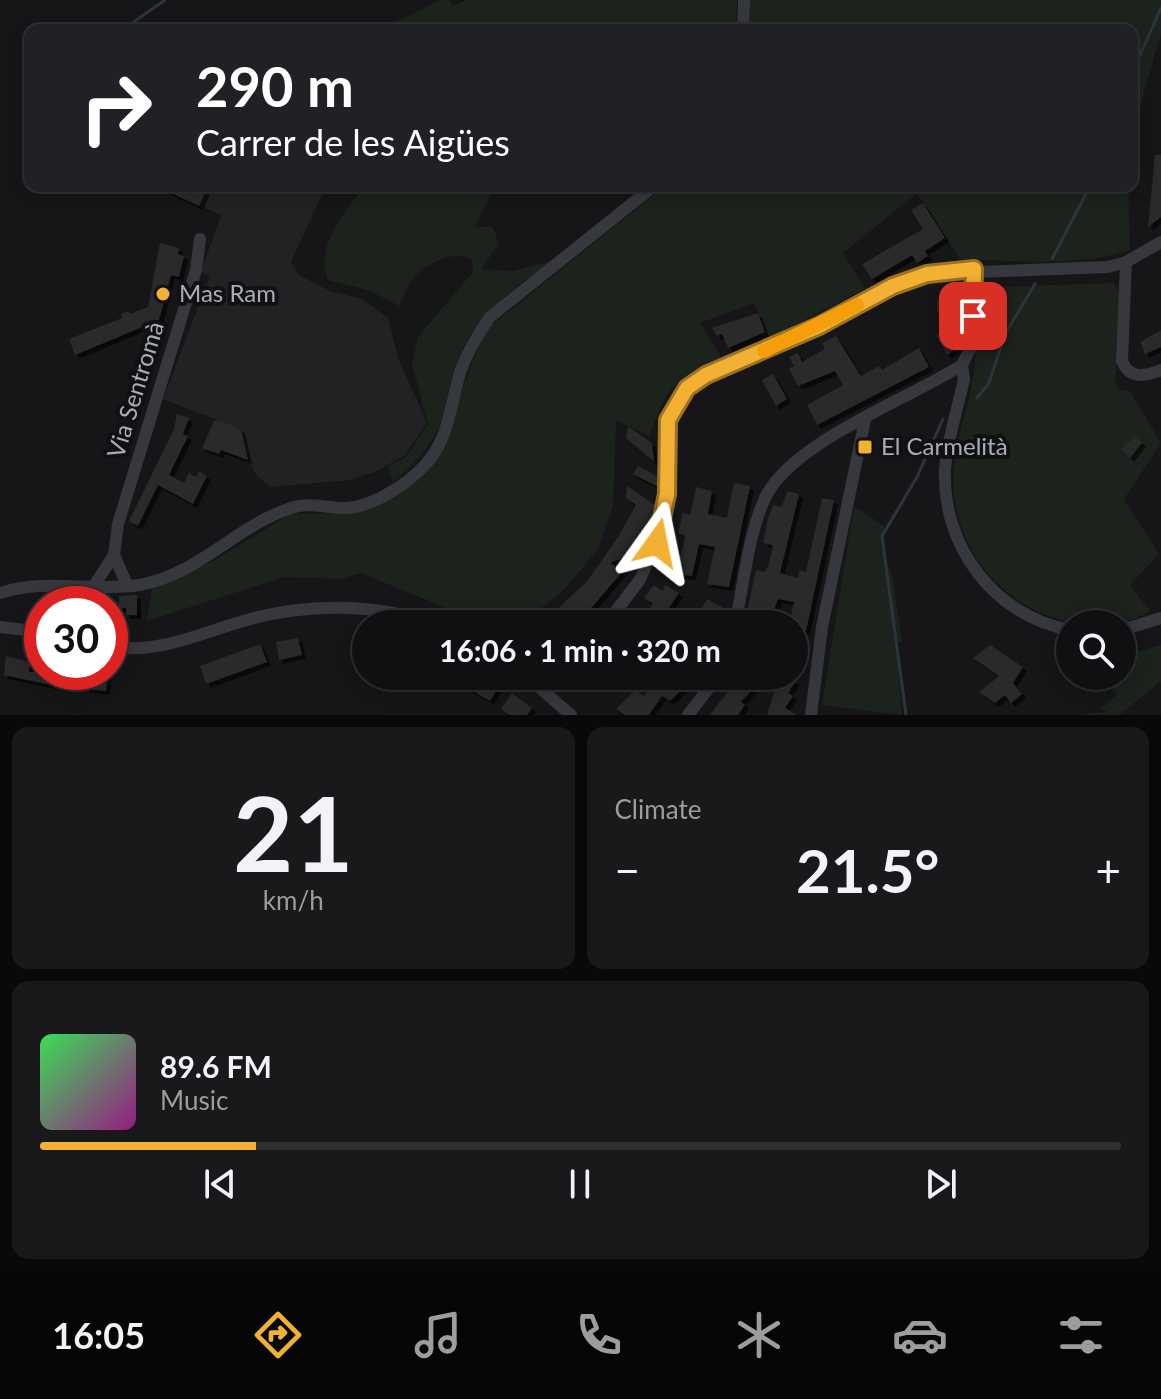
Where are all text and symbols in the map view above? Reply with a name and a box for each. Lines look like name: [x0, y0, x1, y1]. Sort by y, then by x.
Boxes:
text: 290 m: [196, 52, 354, 119]
icon: right: [64, 56, 168, 160]
text: Carrer de les Aigües: [196, 120, 510, 164]
place label: Mas Ram: [179, 278, 276, 307]
pin: [939, 282, 1007, 350]
marker: Mas Ram: [154, 285, 172, 303]
icon: arrive: [951, 294, 995, 338]
street label: Via Sentromà: [100, 318, 169, 461]
place label: El Carmelità: [881, 431, 1008, 460]
marker: El Carmelità: [856, 438, 874, 456]
position arrow: [615, 501, 699, 585]
speed limit sign: 30: [24, 586, 128, 690]
map controls: [1056, 610, 1136, 690]
button: search: [1056, 610, 1136, 690]
text: 16:06 · 1 min · 320 m: [439, 632, 721, 668]
text: 21: [233, 769, 354, 894]
text: Climate: [615, 793, 701, 825]
text: 21.5°: [796, 834, 940, 906]
text: −: [615, 844, 640, 896]
text: +: [1095, 844, 1121, 896]
text: km/h: [263, 884, 324, 916]
text: 89.6 FM: [160, 1048, 272, 1084]
text: Music: [160, 1084, 228, 1116]
icon: previous: [198, 1162, 242, 1206]
icon: pause: [558, 1162, 602, 1206]
icon: next: [919, 1162, 963, 1206]
icon: directions: [250, 1307, 306, 1363]
icon: music: [410, 1307, 466, 1363]
icon: phone: [571, 1307, 627, 1363]
icon: climate: [731, 1307, 787, 1363]
icon: car: [892, 1307, 948, 1363]
icon: filters: [1053, 1307, 1109, 1363]
text: 16:05: [52, 1313, 145, 1357]

